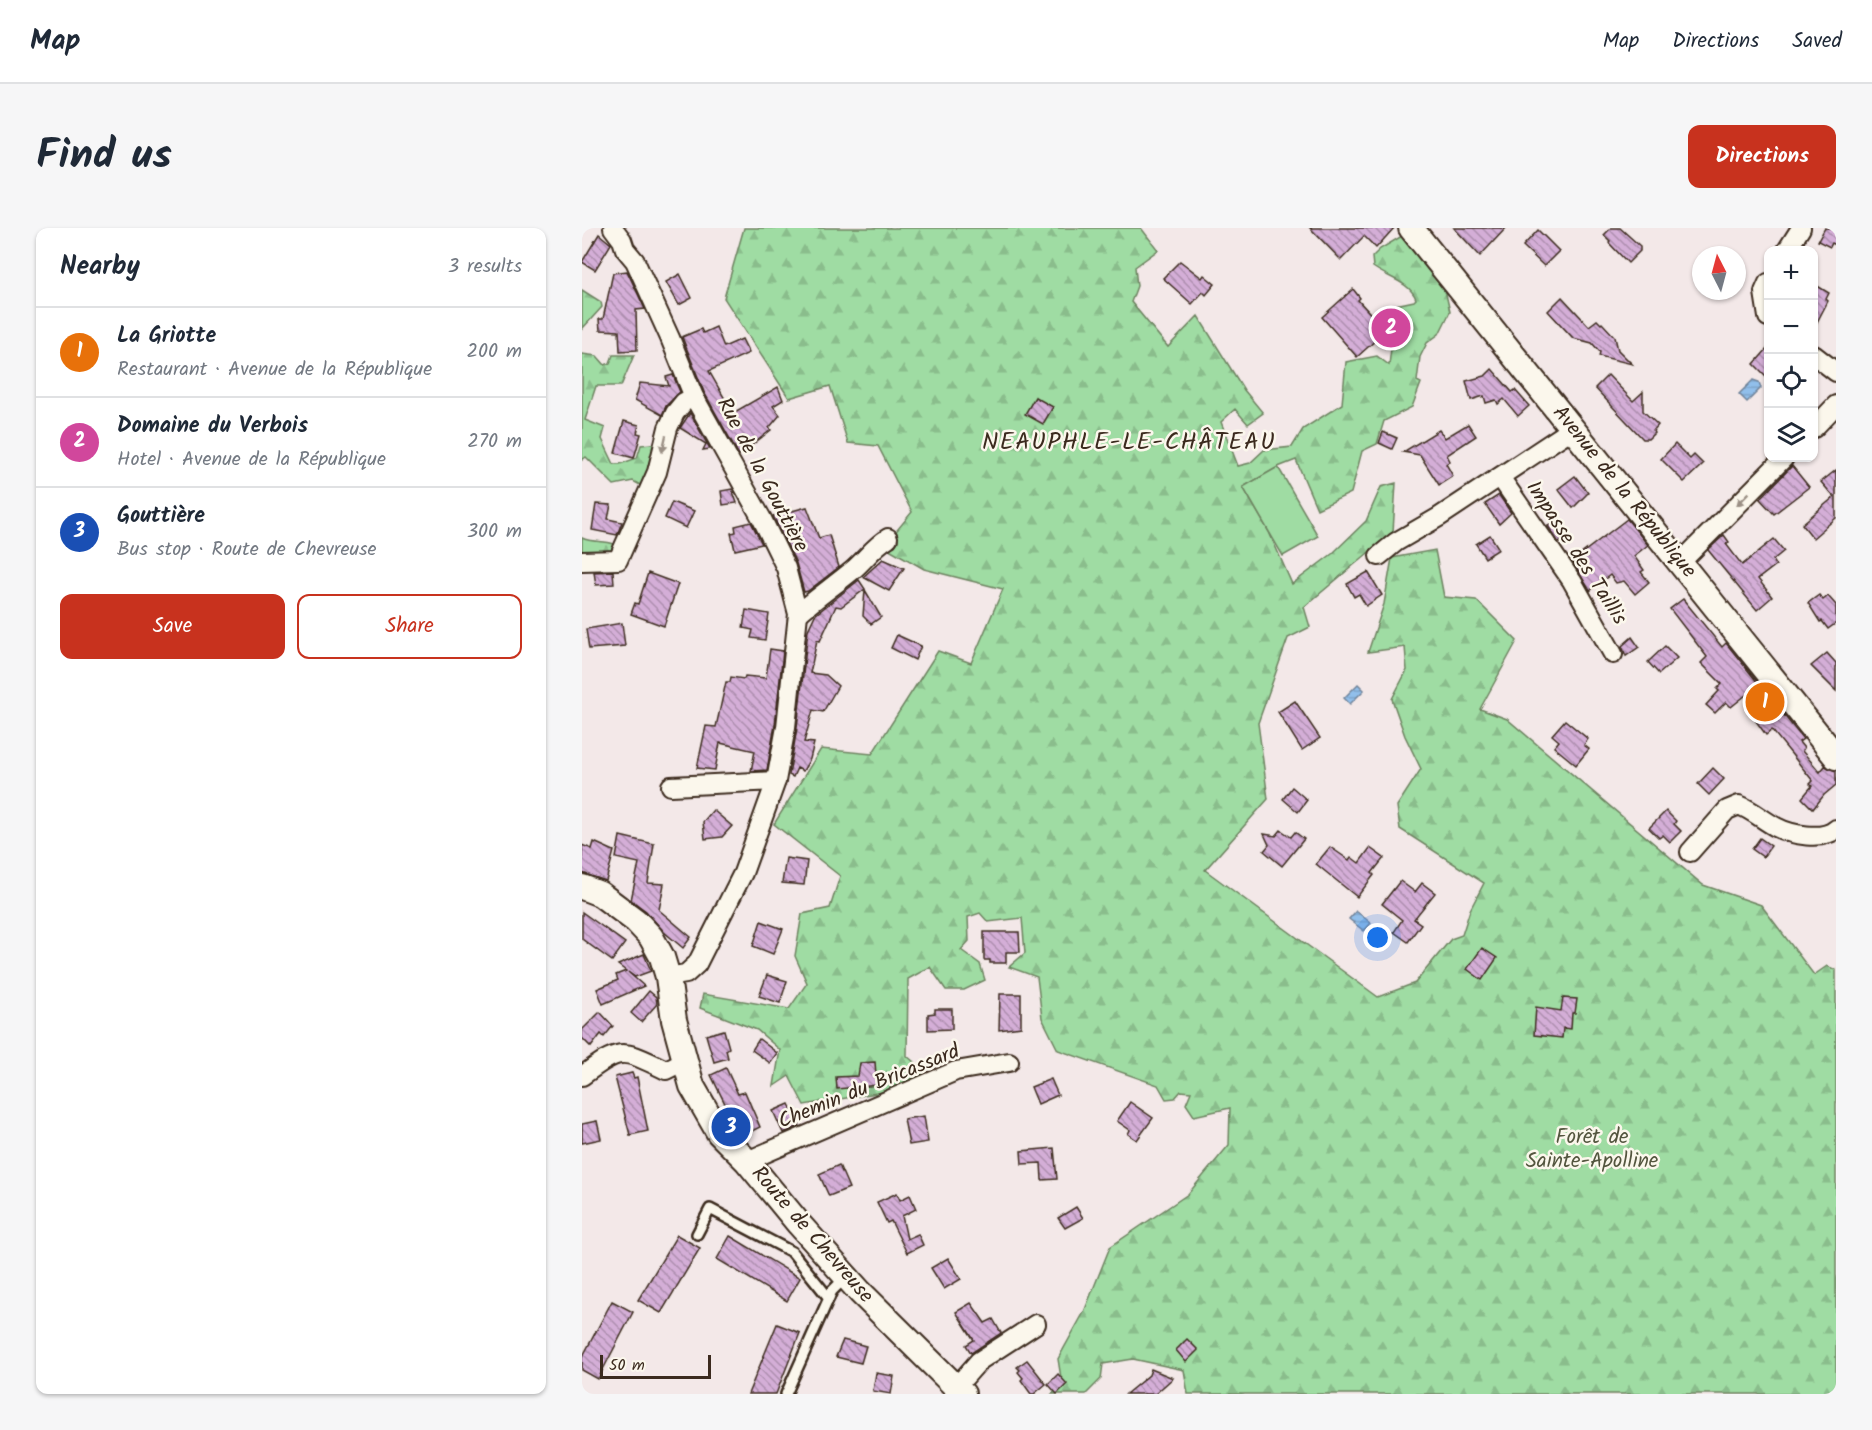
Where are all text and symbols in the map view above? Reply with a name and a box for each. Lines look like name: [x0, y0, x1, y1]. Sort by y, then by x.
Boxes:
text: Map: [30, 19, 81, 64]
text: Map: [1603, 25, 1639, 58]
text: Directions: [1672, 25, 1759, 58]
text: Saved: [1792, 25, 1842, 58]
text: Find us: [36, 123, 172, 190]
button: Directions: [1688, 125, 1836, 188]
text: Nearby: [60, 246, 140, 288]
north arrow: [1692, 246, 1746, 300]
map controls: [1764, 246, 1818, 462]
button: +: [1764, 246, 1818, 300]
text: 3 results: [448, 251, 522, 283]
button: −: [1764, 300, 1818, 354]
pin: 2: [1372, 306, 1410, 350]
text: La Griotte: [117, 319, 216, 354]
text: 1: [76, 336, 83, 368]
text: 200 m: [466, 336, 522, 368]
text: Restaurant · Avenue de la République: [117, 354, 432, 386]
button: locate: [1764, 354, 1818, 408]
street label: Rue de la Gouttière: [707, 392, 817, 559]
street label: Avenue de la République: [1544, 398, 1705, 586]
button: layers: [1764, 408, 1818, 462]
text: Domaine du Verbois: [117, 409, 308, 444]
district label: NEAUPHLE-LE-CHÂTEAU: [982, 423, 1276, 462]
text: 2: [74, 426, 85, 458]
text: 270 m: [467, 426, 522, 458]
one-way arrow: [659, 435, 668, 454]
text: Hotel · Avenue de la République: [117, 444, 386, 476]
street label: Impasse des Taillis: [1517, 474, 1635, 632]
one-way arrow: [1736, 492, 1750, 506]
text: Gouttière: [117, 499, 205, 534]
text: 3: [74, 516, 85, 548]
text: 300 m: [467, 516, 522, 548]
text: Bus stop · Route de Chevreuse: [117, 534, 377, 566]
button: Save: [60, 594, 285, 659]
button: Share: [297, 594, 522, 659]
pin: 1: [1746, 680, 1784, 724]
your location: [1363, 923, 1392, 952]
street label: Chemin du Bricassard: [773, 1035, 965, 1139]
pin: 3: [712, 1104, 750, 1150]
park label: Forêt de Sainte-Apolline: [1526, 1121, 1659, 1178]
street label: Route de Chevreuse: [743, 1159, 882, 1312]
scale bar: [600, 1352, 711, 1380]
text: 50 m: [609, 1353, 645, 1378]

